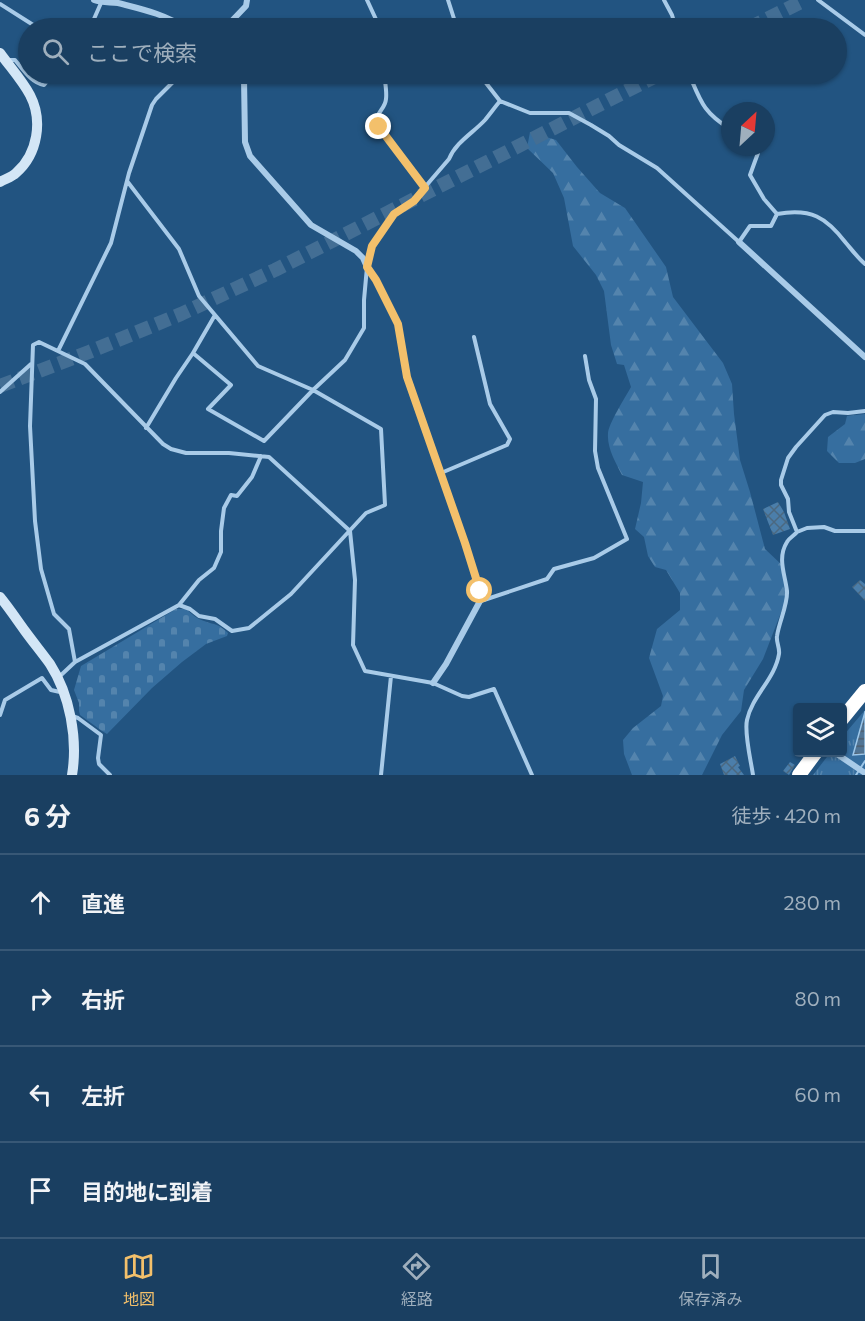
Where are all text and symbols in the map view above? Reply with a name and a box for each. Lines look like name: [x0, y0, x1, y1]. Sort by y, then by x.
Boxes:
search box: [18, 18, 847, 84]
icon: search: [39, 35, 72, 68]
text: ここで検索: [87, 39, 197, 66]
north arrow: [721, 102, 775, 156]
route end: [365, 113, 391, 139]
route start: [466, 577, 492, 603]
map controls: [793, 703, 847, 757]
button: layers: [793, 703, 847, 757]
text: 6 分: [24, 800, 71, 831]
text: 徒歩 · 420 m: [732, 803, 841, 827]
icon: ahead: [24, 886, 57, 919]
text: 直進: [81, 890, 125, 917]
text: 280 m: [783, 890, 841, 914]
icon: right: [24, 982, 57, 1015]
text: 右折: [81, 986, 125, 1013]
text: 80 m: [795, 986, 841, 1010]
icon: left: [24, 1078, 57, 1111]
text: 左折: [81, 1082, 125, 1109]
text: 60 m: [795, 1082, 841, 1106]
icon: arrive: [24, 1174, 57, 1207]
text: 目的地に到着: [81, 1178, 213, 1205]
tab: 地図: [122, 1250, 155, 1310]
tab: 経路: [400, 1250, 433, 1310]
tab: 保存済み: [678, 1250, 742, 1310]

